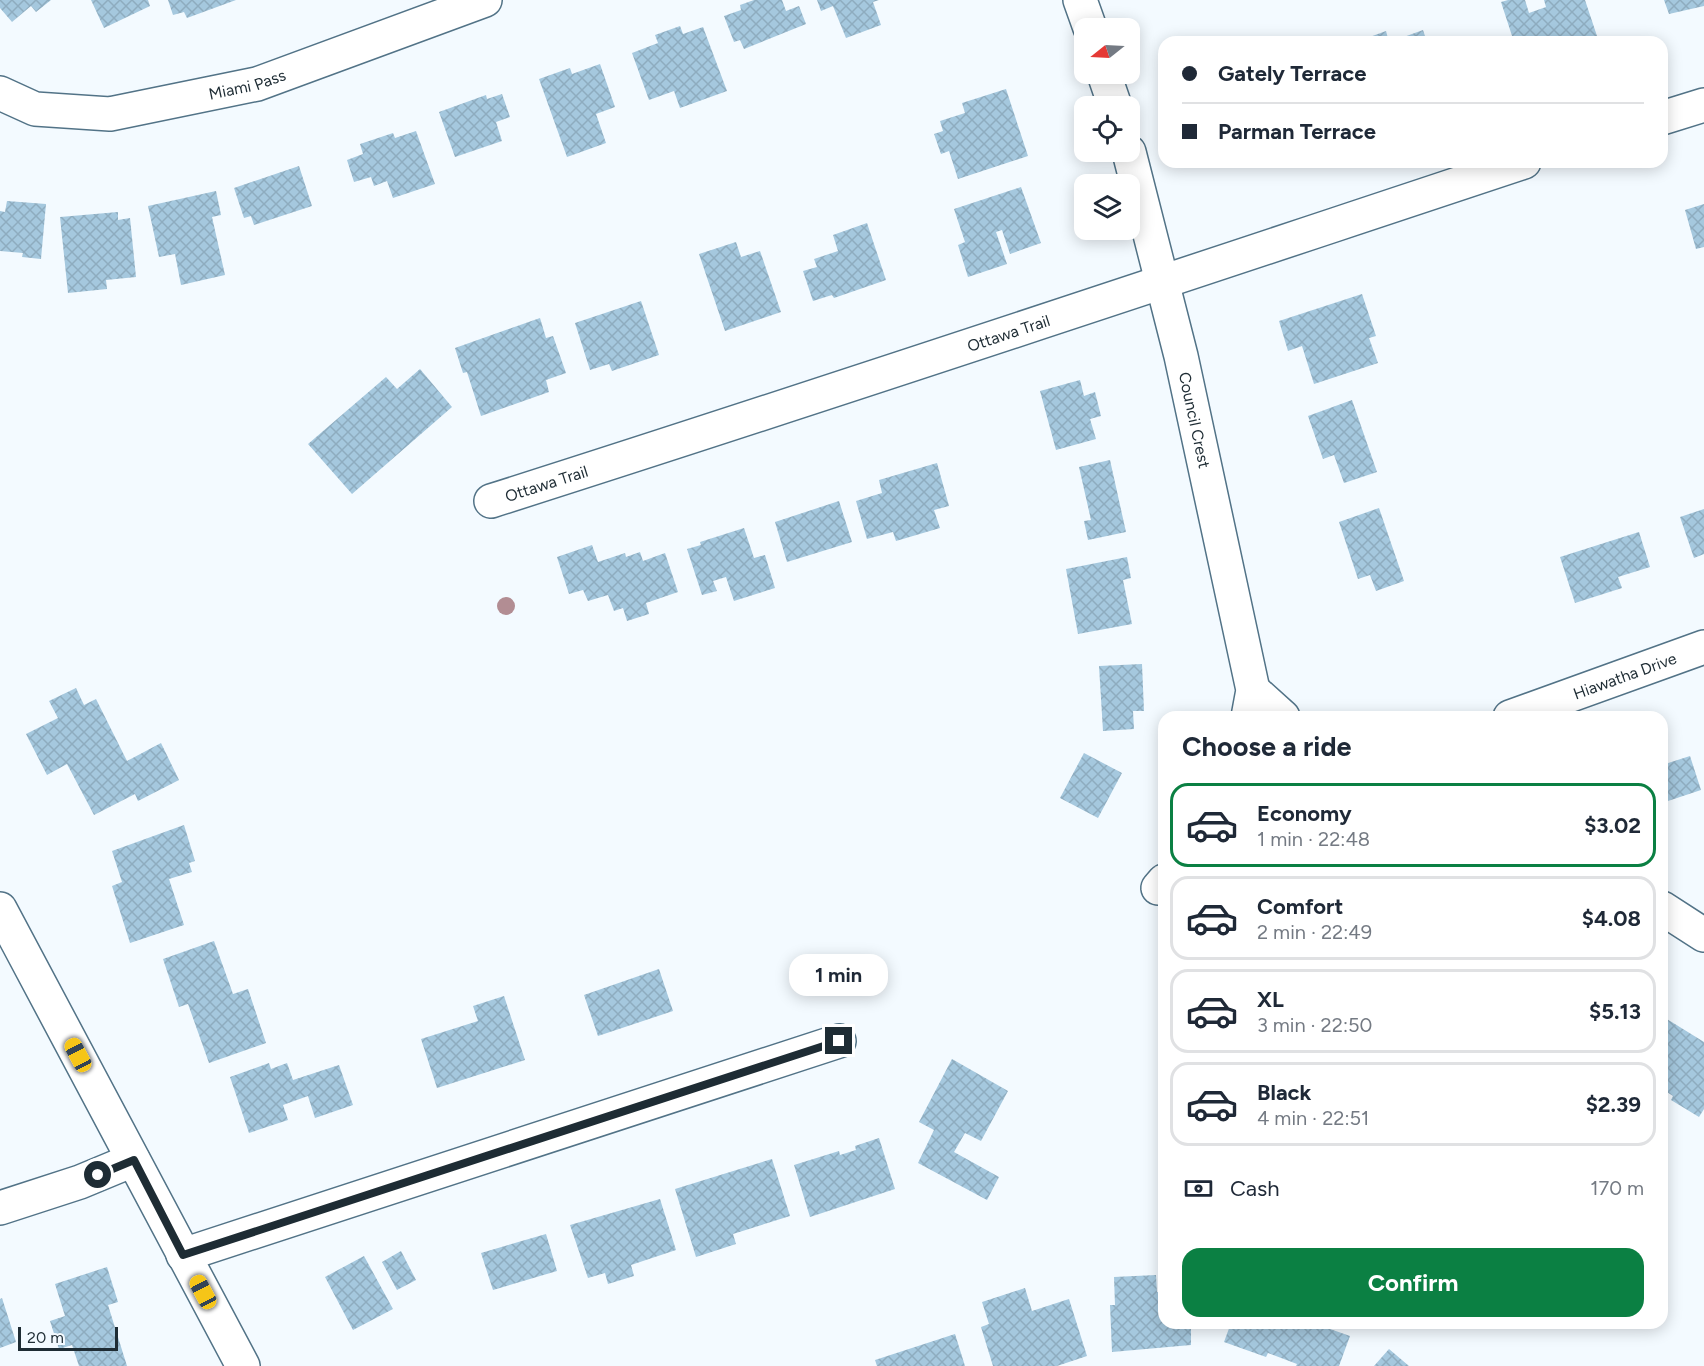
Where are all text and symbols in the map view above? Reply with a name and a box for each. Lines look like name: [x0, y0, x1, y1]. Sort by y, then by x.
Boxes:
north arrow: [1074, 18, 1140, 84]
map controls: [1074, 18, 1140, 240]
text: Gately Terrace: [1218, 60, 1366, 87]
street label: Miami Pass: [207, 65, 288, 103]
button: locate: [1074, 96, 1140, 162]
text: Parman Terrace: [1218, 118, 1376, 145]
button: layers: [1074, 174, 1140, 240]
street label: Ottawa Trail: [965, 310, 1052, 355]
street label: Council Crest: [1175, 370, 1214, 470]
street label: Ottawa Trail: [502, 461, 590, 505]
street label: Hiawatha Drive: [1571, 648, 1679, 703]
text: Choose a ride: [1182, 730, 1351, 763]
icon: car: [1185, 798, 1239, 852]
text: Economy: [1257, 800, 1352, 827]
text: $3.02: [1584, 812, 1641, 839]
text: 1 min · 22:48: [1257, 827, 1370, 851]
icon: car: [1185, 891, 1239, 945]
text: Comfort: [1257, 893, 1343, 920]
text: $4.08: [1582, 905, 1641, 932]
text: 2 min · 22:49: [1257, 920, 1372, 944]
callout: 1 min: [790, 954, 888, 996]
text: 1 min: [815, 963, 862, 987]
icon: car: [1185, 984, 1239, 1038]
text: XL: [1257, 986, 1284, 1013]
text: $5.13: [1589, 998, 1641, 1025]
text: 3 min · 22:50: [1257, 1013, 1372, 1037]
route end: [825, 1027, 852, 1054]
car: [62, 1035, 94, 1075]
icon: car: [1185, 1077, 1239, 1131]
text: Black: [1257, 1079, 1311, 1106]
text: $2.39: [1586, 1091, 1641, 1118]
text: 4 min · 22:51: [1257, 1106, 1369, 1130]
route start: [84, 1161, 111, 1188]
icon: cash: [1182, 1172, 1215, 1205]
text: Cash: [1230, 1175, 1280, 1202]
text: 170 m: [1590, 1176, 1644, 1200]
button: Confirm: [1182, 1248, 1644, 1317]
car: [187, 1272, 219, 1312]
scale bar: [18, 1324, 118, 1352]
text: 20 m: [27, 1328, 64, 1347]

